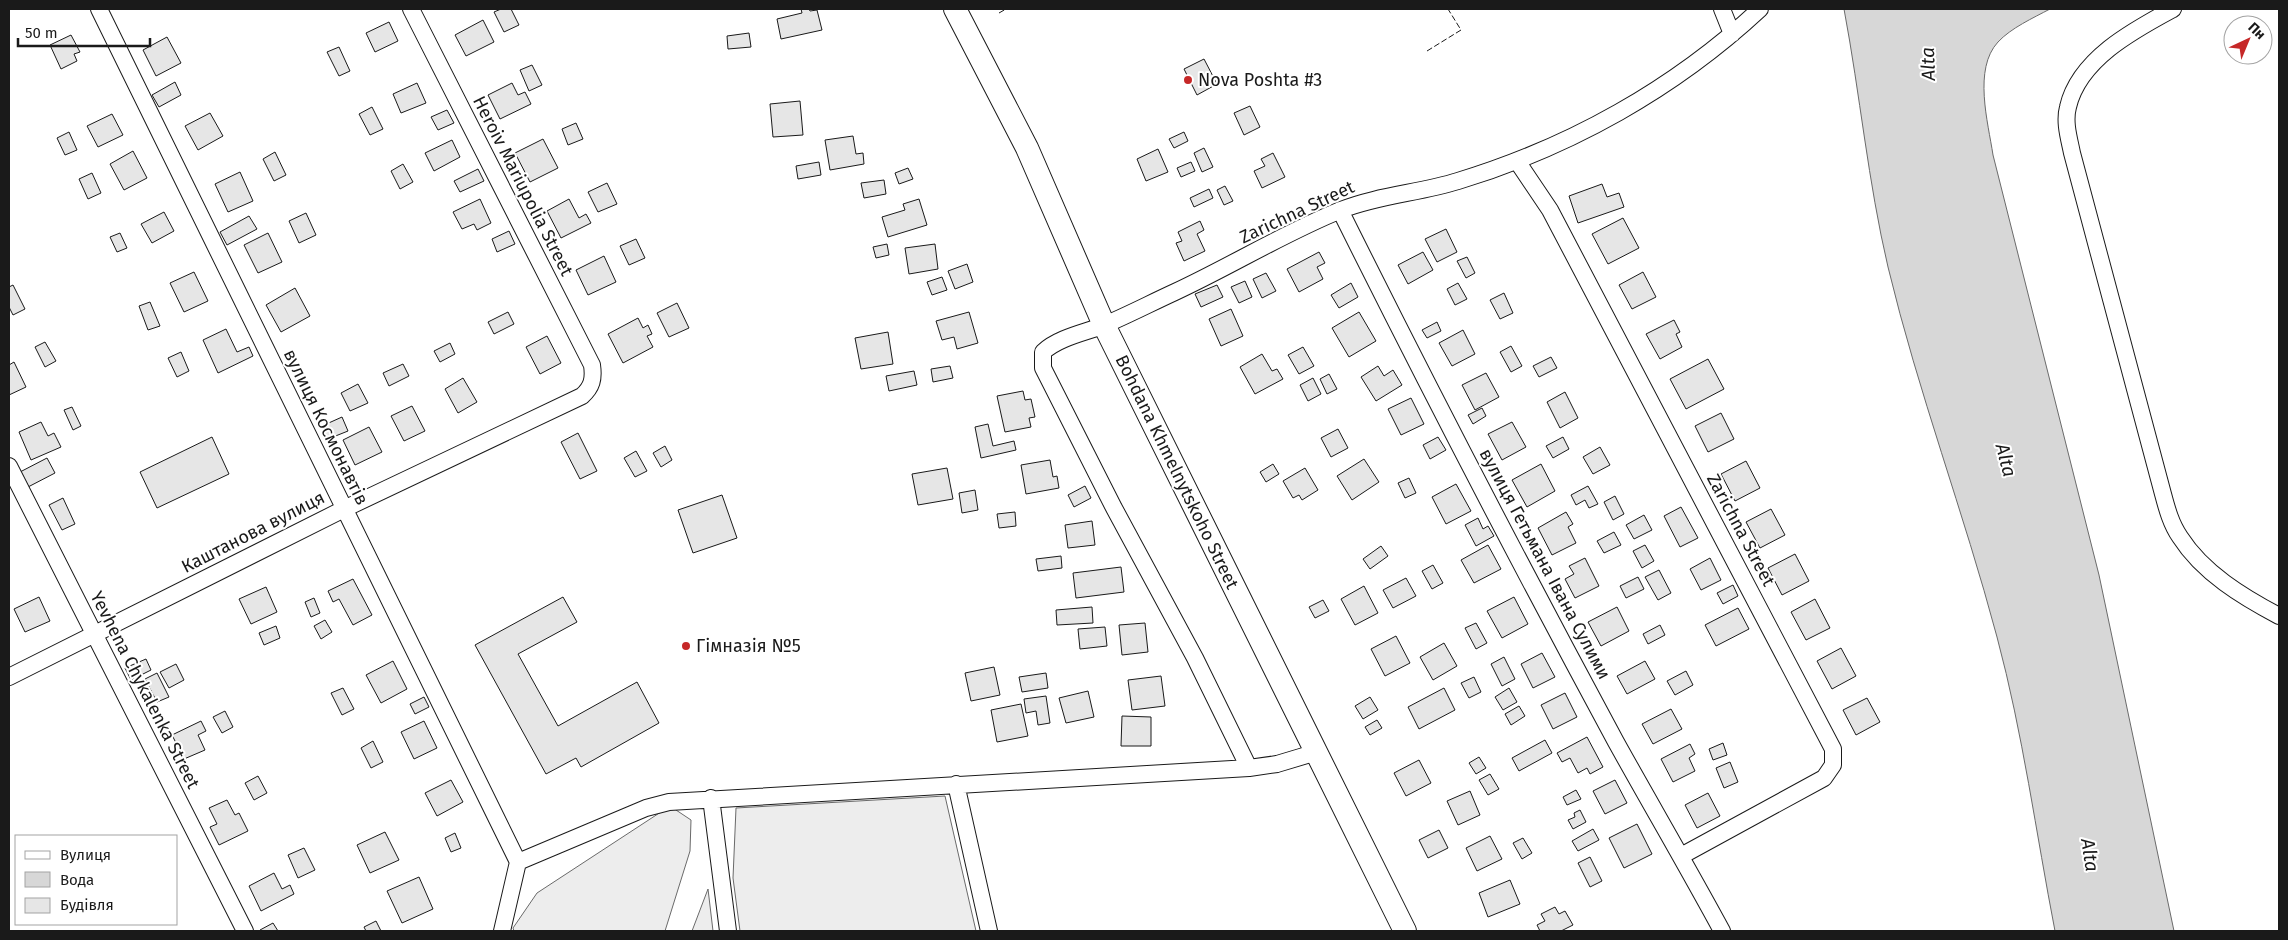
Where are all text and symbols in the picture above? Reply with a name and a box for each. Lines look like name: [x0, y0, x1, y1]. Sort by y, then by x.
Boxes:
scale bar: [18, 15, 150, 47]
north arrow: [2223, 15, 2273, 65]
text: Пн: [2244, 19, 2269, 43]
text: 50 m: [25, 24, 58, 42]
water label: Alta: [1916, 47, 1940, 82]
place label: Nova Poshta #3: [1198, 69, 1322, 91]
marker: Nova Poshta #3: [1182, 74, 1194, 86]
street label: Heroiv Mariupolia Street: [468, 92, 578, 280]
street label: Zarichna Street: [1236, 176, 1358, 248]
street label: вулиця Космонавтів: [279, 346, 373, 508]
street label: Bohdana Khmelnytskoho Street: [1111, 351, 1244, 593]
water label: Alta: [1990, 440, 2021, 479]
street label: вулиця Гетьмана Івана Сулими: [1475, 445, 1615, 683]
street label: Zarichna Street: [1702, 470, 1780, 590]
street label: Каштанова вулиця: [178, 486, 328, 578]
street label: Yevhena Chykalenka Street: [86, 588, 205, 793]
place label: Гімназія №5: [696, 635, 801, 657]
marker: Гімназія №5: [680, 640, 692, 652]
legend: [15, 835, 178, 925]
water label: Alta: [2076, 836, 2104, 873]
text: Вулиця: [60, 846, 111, 864]
text: Вода: [60, 871, 94, 889]
text: Будівля: [60, 896, 114, 914]

